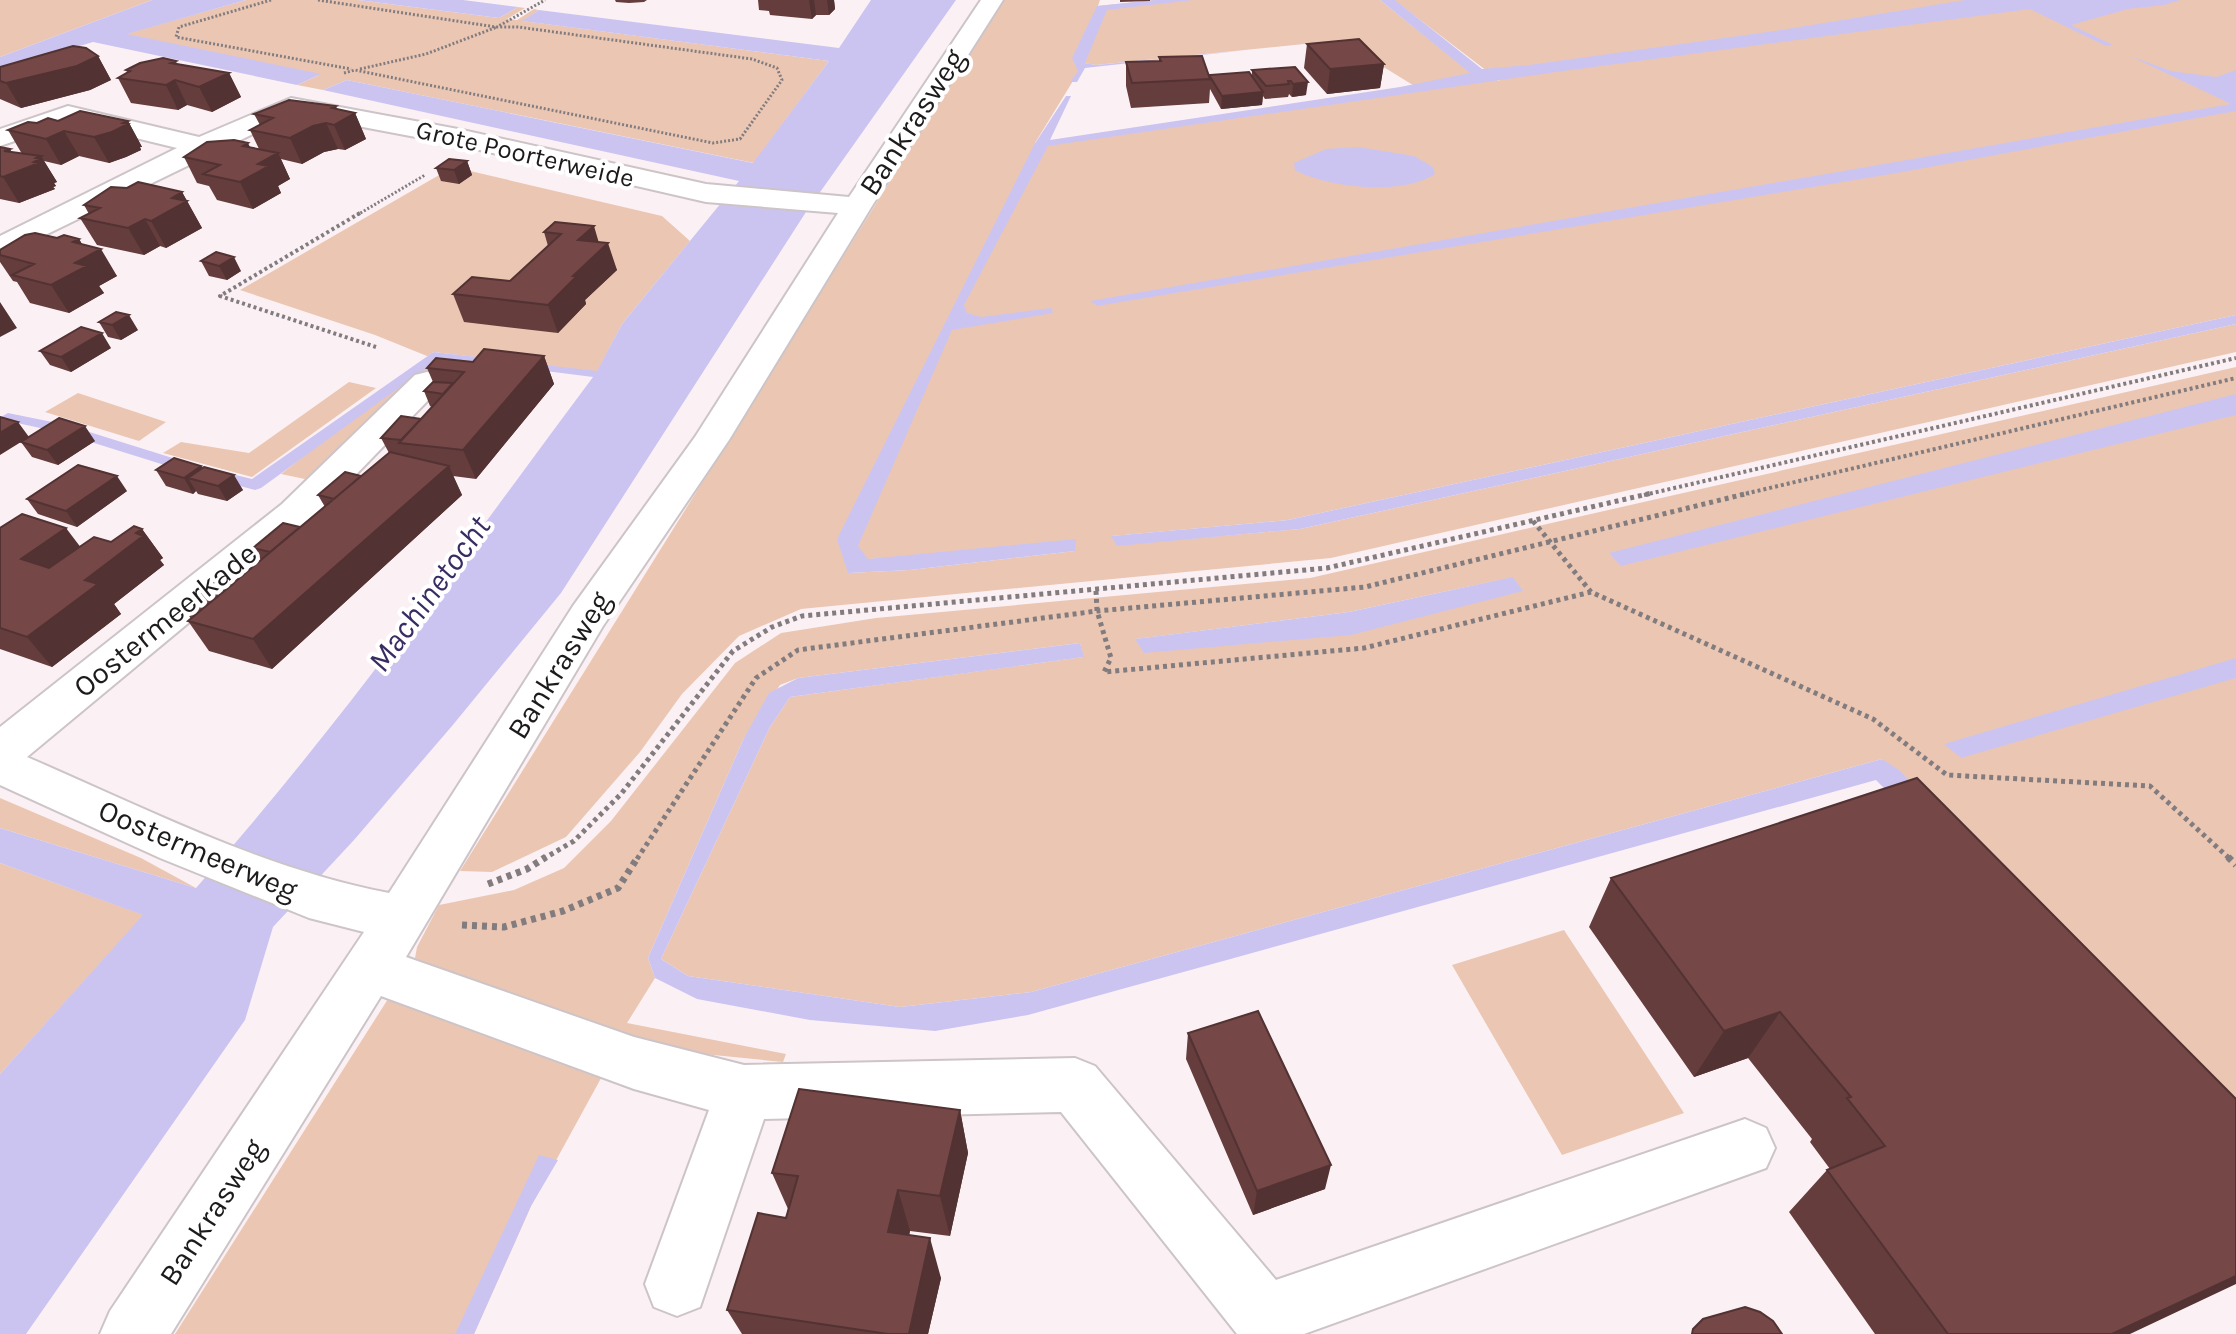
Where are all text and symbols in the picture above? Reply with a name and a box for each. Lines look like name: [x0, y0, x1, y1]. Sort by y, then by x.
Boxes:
street label: Bankrasweg: [851, 42, 973, 202]
street label: Grote Poorterweide: [413, 114, 637, 194]
water label: Machinetocht: [360, 508, 498, 679]
street label: Oostermeerkade: [66, 535, 264, 705]
street label: Bankrasweg: [499, 584, 619, 746]
street label: Oostermeerweg: [93, 792, 303, 908]
street label: Bankrasweg: [151, 1132, 273, 1292]

